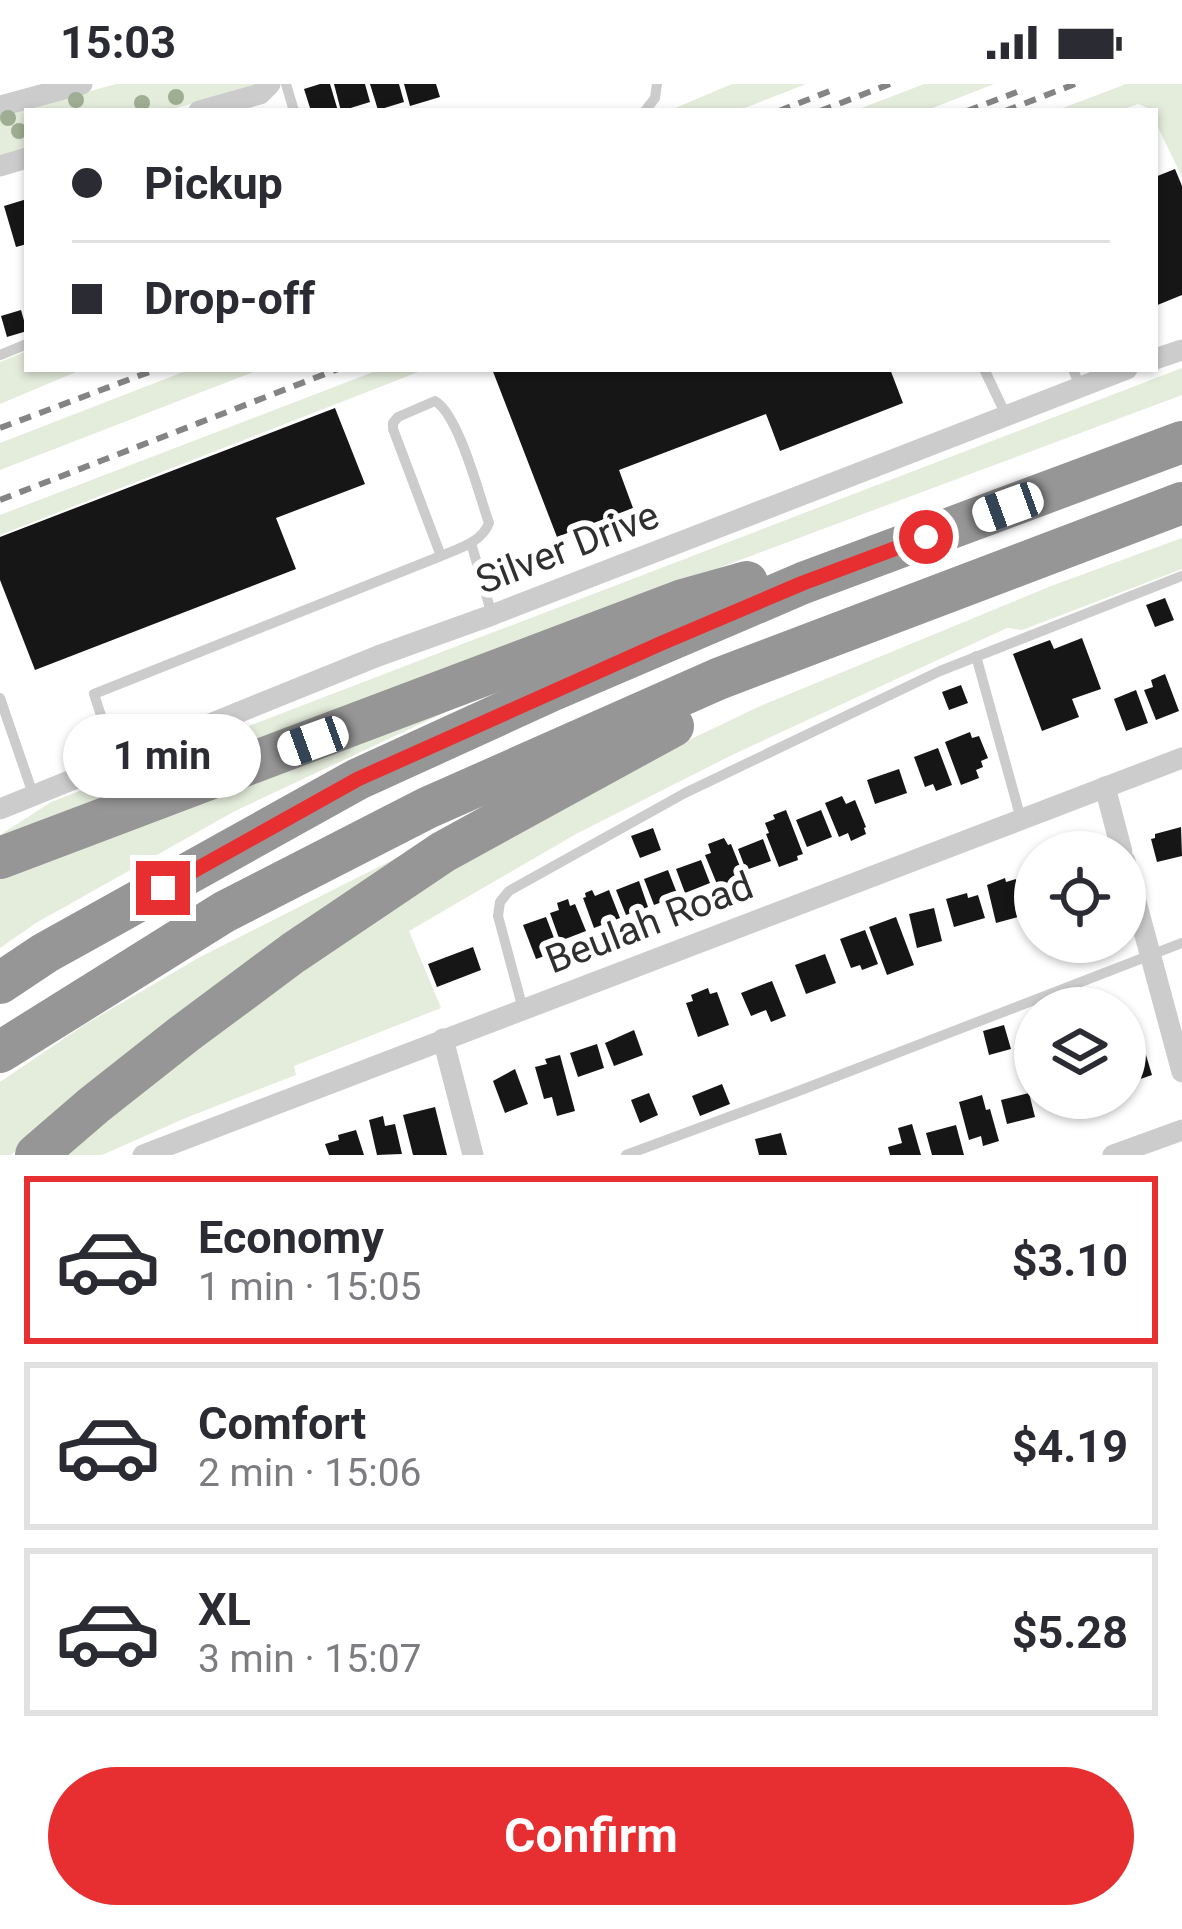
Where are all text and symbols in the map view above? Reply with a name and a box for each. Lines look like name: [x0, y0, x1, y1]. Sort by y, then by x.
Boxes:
text: 15:03: [60, 16, 176, 69]
text: Pickup: [144, 157, 283, 210]
text: Drop-off: [144, 272, 315, 325]
car: [968, 478, 1048, 536]
street label: Silver Drive: [470, 492, 665, 604]
route start: [899, 510, 953, 564]
car: [273, 712, 353, 770]
callout: 1 min: [64, 714, 262, 798]
text: 1 min: [113, 733, 211, 779]
map controls: [1014, 831, 1146, 1119]
button: locate: [1014, 831, 1146, 963]
route end: [136, 861, 190, 915]
street label: Beulah Road: [539, 862, 759, 983]
button: layers: [1014, 987, 1146, 1119]
icon: car: [54, 1206, 162, 1314]
text: Economy: [198, 1211, 384, 1264]
text: $3.10: [1012, 1234, 1128, 1287]
text: 1 min · 15:05: [198, 1264, 421, 1310]
icon: car: [54, 1392, 162, 1500]
text: Comfort: [198, 1397, 366, 1450]
text: $4.19: [1012, 1420, 1128, 1473]
text: 2 min · 15:06: [198, 1450, 421, 1496]
icon: car: [54, 1578, 162, 1686]
text: XL: [198, 1583, 251, 1636]
text: $5.28: [1012, 1606, 1128, 1659]
text: 3 min · 15:07: [198, 1636, 421, 1682]
button: Confirm: [48, 1767, 1134, 1905]

